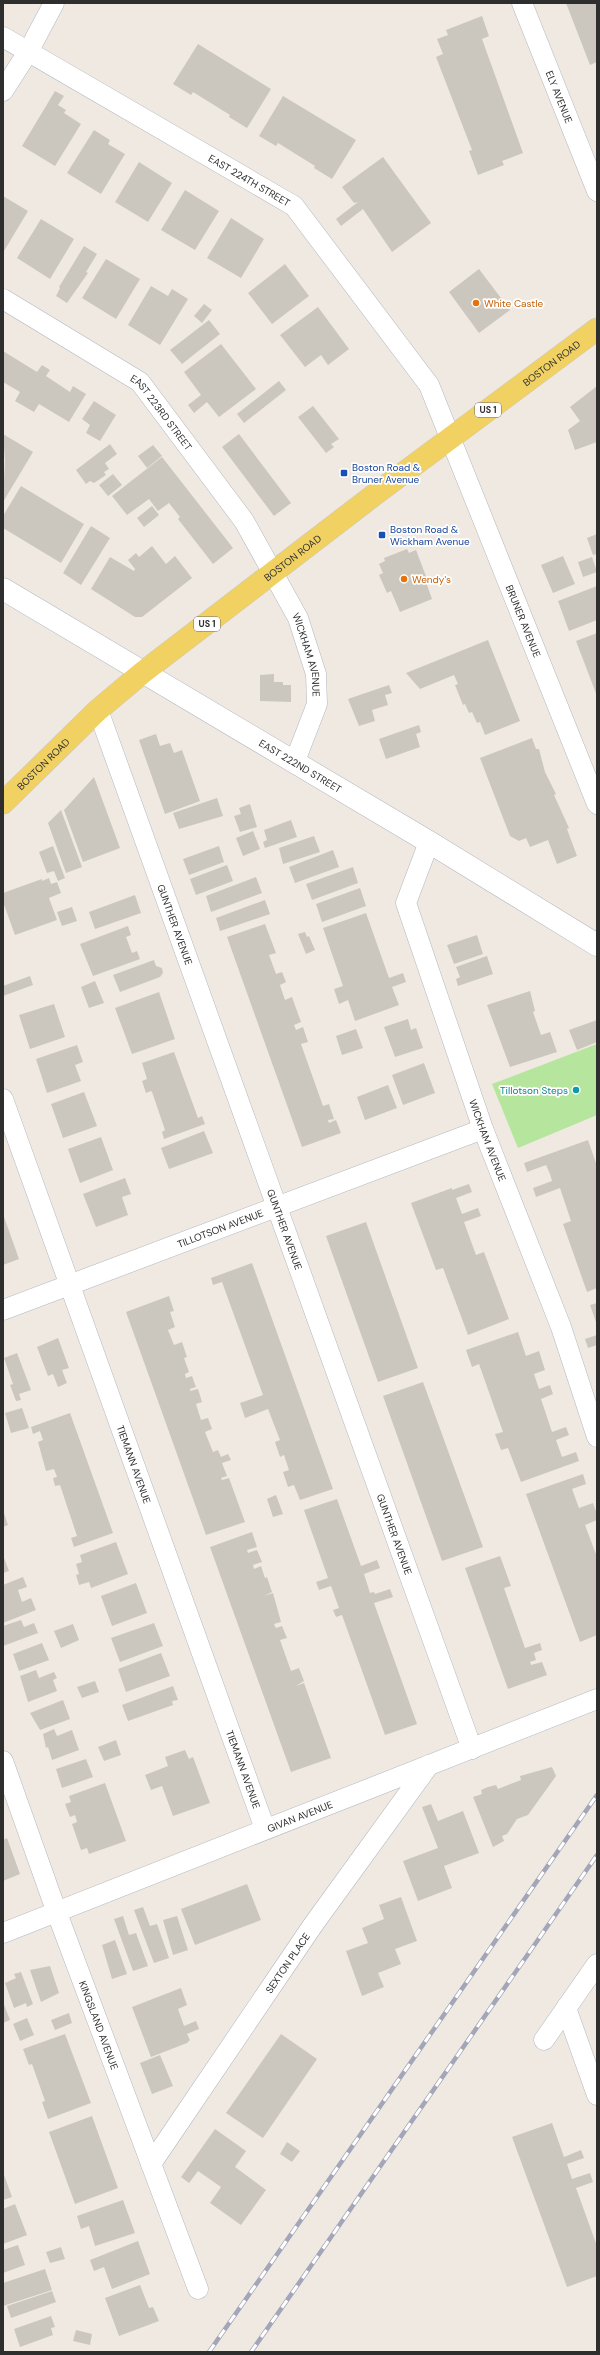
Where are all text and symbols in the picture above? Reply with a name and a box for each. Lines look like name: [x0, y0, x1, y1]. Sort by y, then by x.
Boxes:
street label: ELY AVENUE: [543, 69, 575, 126]
street label: EAST 224TH STREET: [206, 152, 293, 210]
place label: White Castle: [484, 297, 544, 310]
marker: White Castle: [471, 298, 481, 308]
street label: BOSTON ROAD: [520, 338, 583, 389]
street label: EAST 223RD STREET: [128, 372, 195, 453]
road number: US 1: [475, 403, 501, 417]
place label: Boston Road & Bruner Avenue: [352, 461, 421, 486]
marker: Boston Road & Bruner Avenue: [339, 468, 349, 478]
place label: Boston Road & Wickham Avenue: [390, 523, 470, 548]
marker: Boston Road & Wickham Avenue: [377, 530, 387, 540]
street label: BOSTON ROAD: [261, 532, 324, 584]
place label: Wendy's: [412, 573, 451, 586]
marker: Wendy's: [399, 574, 409, 584]
street label: BRUNER AVENUE: [503, 583, 544, 660]
street label: WICKHAM AVENUE: [289, 611, 323, 697]
road number: US 1: [194, 617, 220, 631]
street label: BOSTON ROAD: [14, 735, 73, 793]
street label: EAST 222ND STREET: [256, 736, 344, 796]
street label: GUNTHER AVENUE: [154, 883, 195, 967]
place label: Tillotson Steps: [500, 1084, 568, 1097]
marker: Tillotson Steps: [571, 1085, 581, 1095]
street label: WICKHAM AVENUE: [466, 1097, 509, 1183]
street label: GUNTHER AVENUE: [264, 1187, 305, 1272]
street label: TILLOTSON AVENUE: [175, 1206, 265, 1251]
street label: TIEMANN AVENUE: [114, 1423, 154, 1506]
street label: GUNTHER AVENUE: [374, 1492, 415, 1577]
street label: TIEMANN AVENUE: [223, 1728, 263, 1811]
street label: GIVAN AVENUE: [265, 1798, 335, 1835]
street label: SEXTON PLACE: [263, 1930, 313, 1996]
street label: KINGSLAND AVENUE: [76, 1979, 121, 2072]

